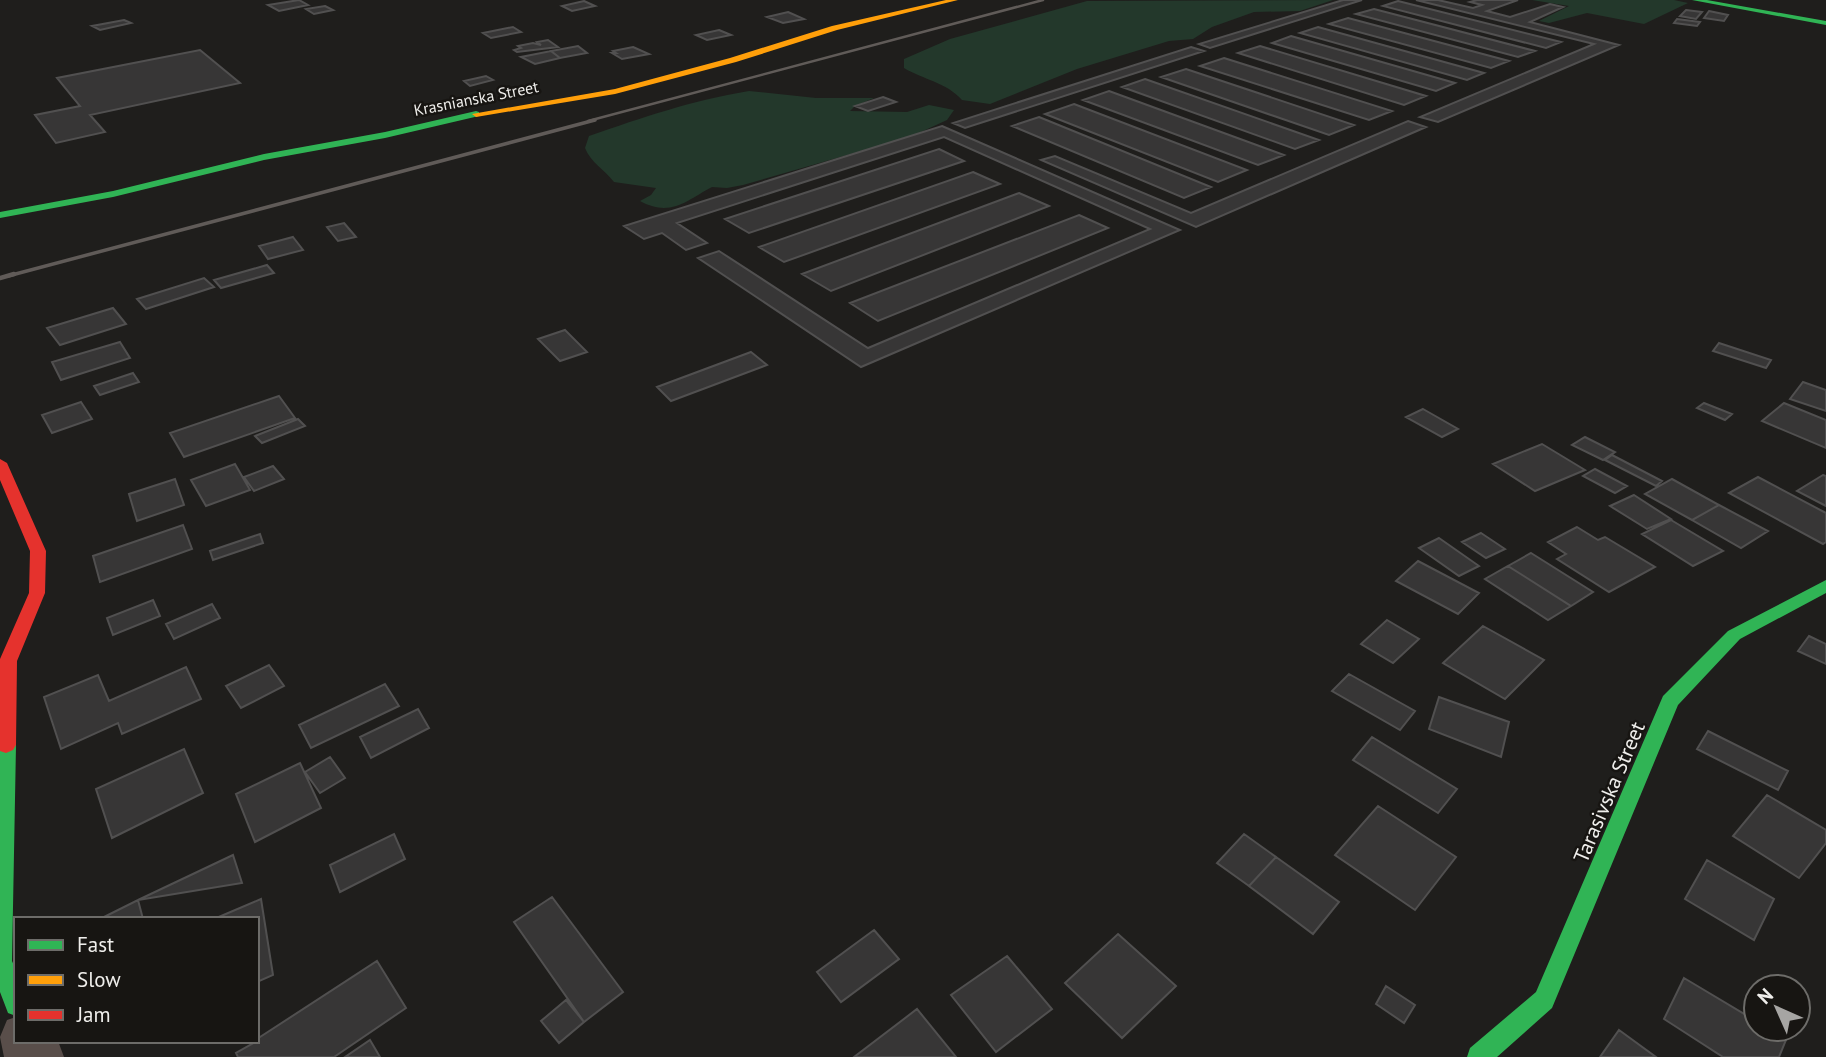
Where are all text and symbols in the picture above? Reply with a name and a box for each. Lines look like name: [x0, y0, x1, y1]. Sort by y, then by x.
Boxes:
street label: Krasnianska Street: [412, 76, 541, 120]
street label: Tarasivska Street: [1567, 717, 1651, 867]
legend: [14, 917, 259, 1043]
text: Fast: [77, 931, 114, 958]
text: Slow: [77, 966, 121, 993]
north arrow: [1742, 973, 1812, 1043]
text: N: [1752, 983, 1778, 1009]
text: Jam: [76, 1001, 111, 1028]

